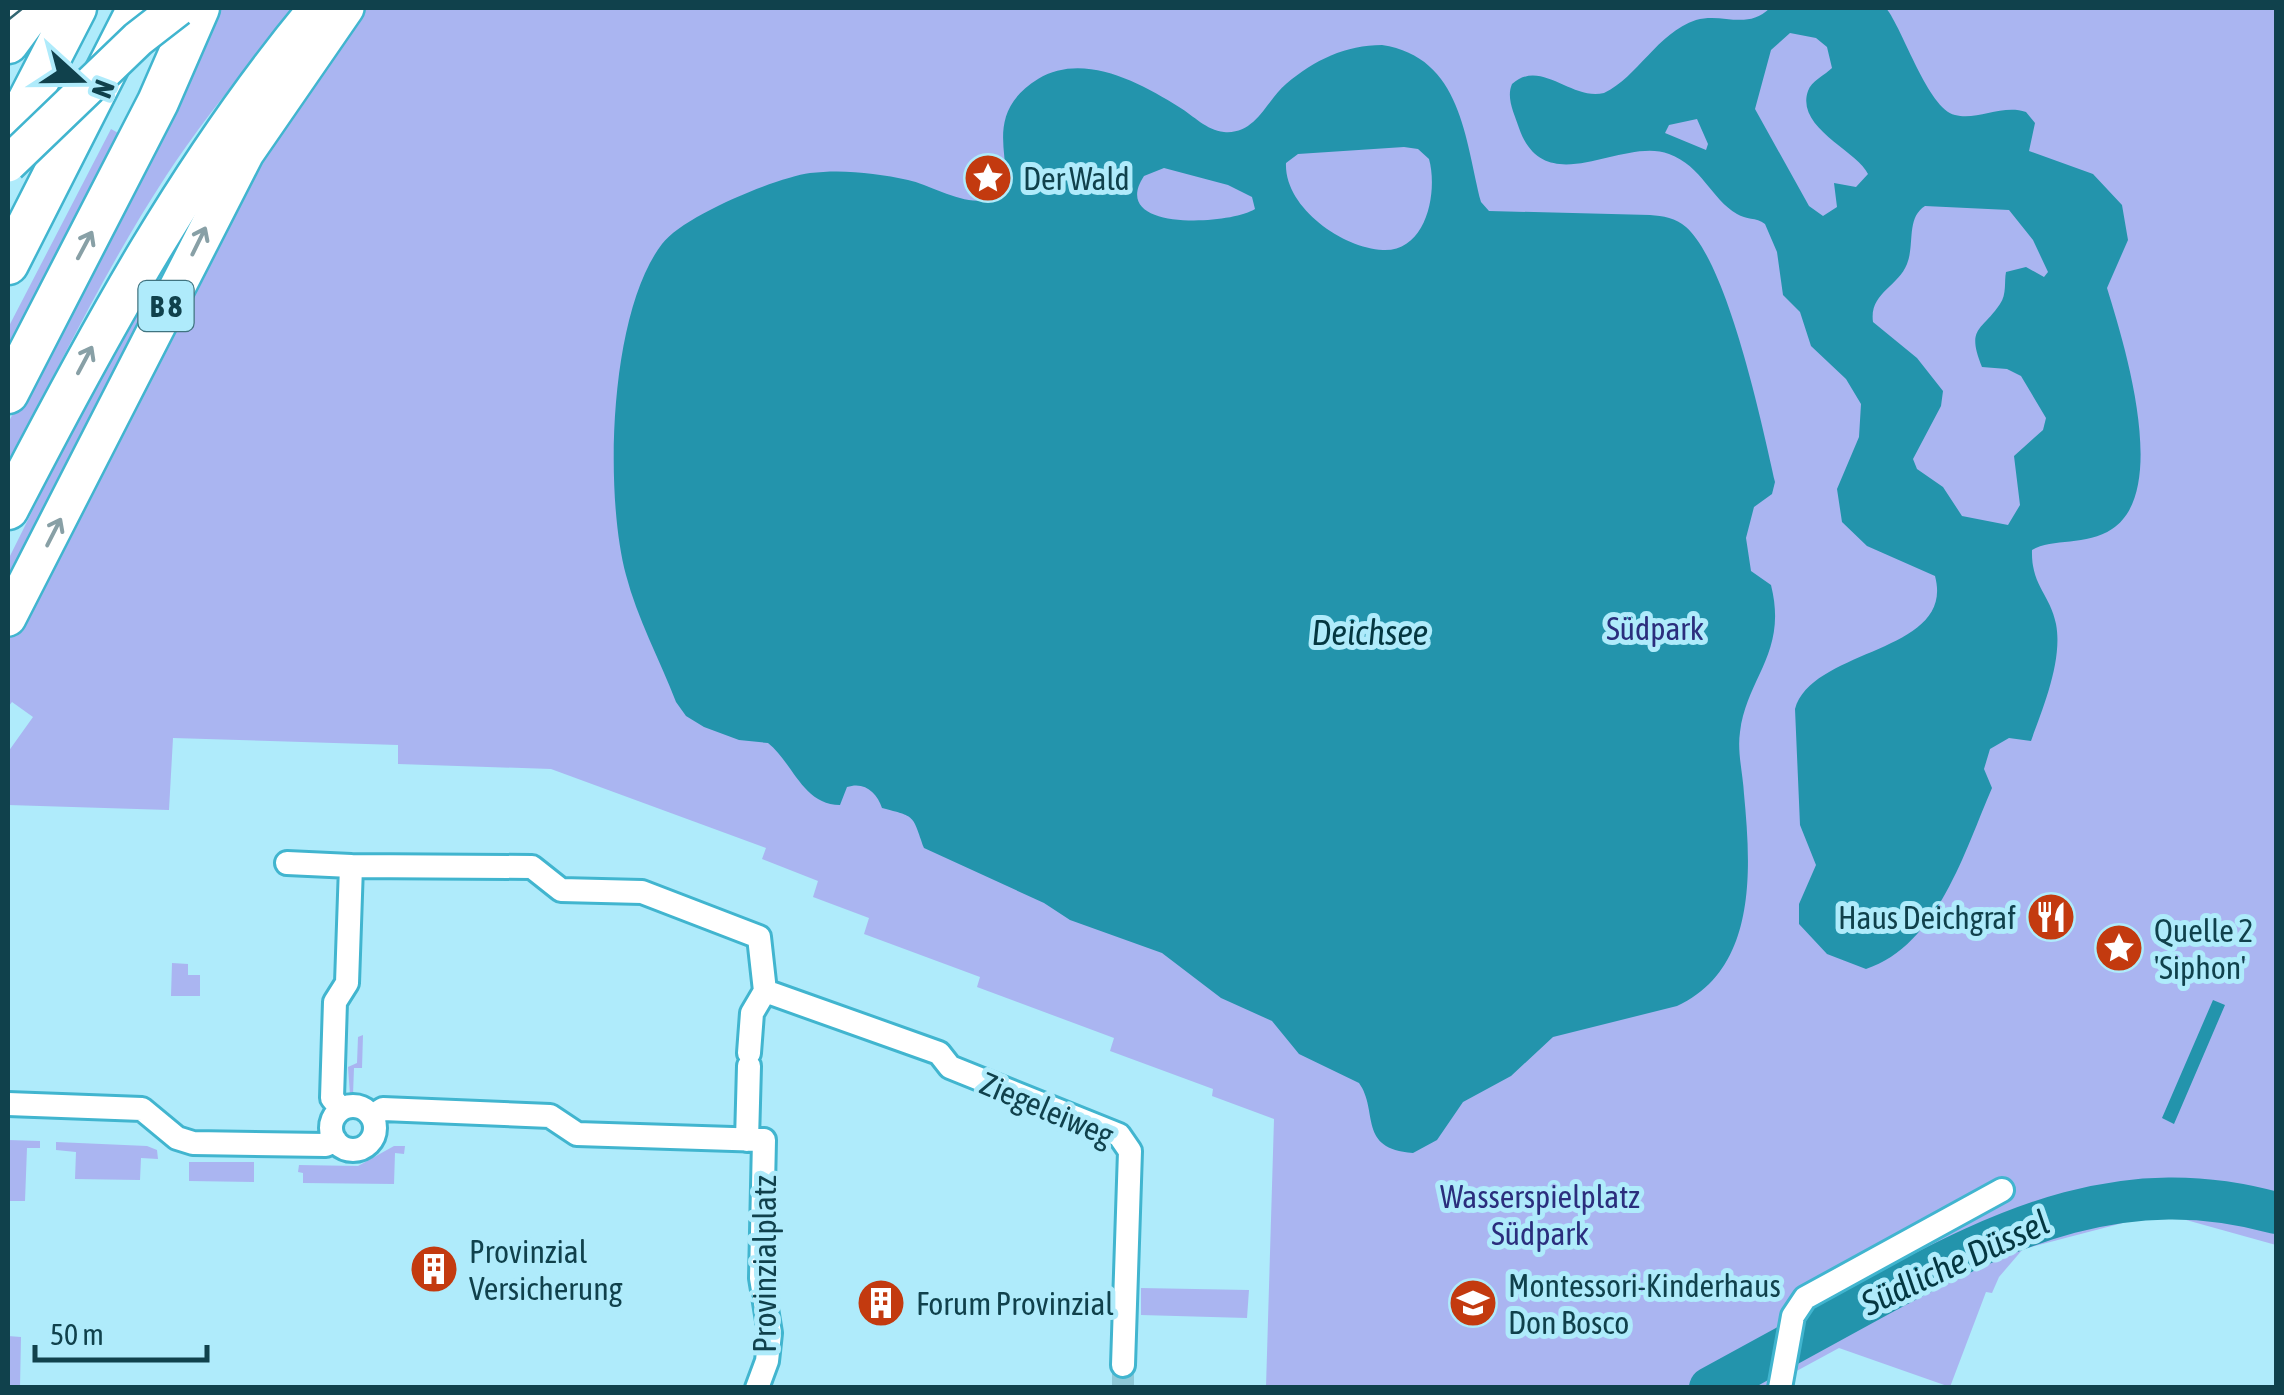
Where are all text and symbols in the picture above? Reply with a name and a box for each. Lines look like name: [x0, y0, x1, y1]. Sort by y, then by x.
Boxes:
north arrow: [30, 30, 130, 130]
text: N: [85, 76, 121, 102]
place icon: Der Wald: [962, 152, 1014, 204]
place label: Der Wald: [1023, 160, 1130, 197]
one-way arrow: [190, 227, 209, 257]
one-way arrow: [76, 230, 96, 260]
road number: B 8: [138, 281, 194, 331]
one-way arrow: [76, 346, 95, 376]
one-way arrow: [45, 518, 64, 547]
park label: Südpark: [1606, 610, 1704, 647]
water label: Deichsee: [1312, 612, 1428, 652]
restaurant icon: Haus Deichgraf: [2025, 891, 2077, 943]
place label: Haus Deichgraf: [1838, 899, 2016, 936]
place label: Quelle 2 'Siphon': [2154, 912, 2253, 986]
place icon: Quelle 2 'Siphon': [2093, 922, 2145, 974]
street label: Ziegeleiweg: [975, 1064, 1119, 1154]
street label: Provinzialplatz: [746, 1175, 783, 1353]
park label: Wasserspielplatz Südpark: [1440, 1178, 1640, 1252]
water label: Südliche Düssel: [1854, 1201, 2055, 1323]
place label: Provinzial Versicherung: [469, 1233, 623, 1307]
building icon: Provinzial Versicherung: [408, 1243, 460, 1295]
place label: Montessori-Kinderhaus Don Bosco: [1508, 1267, 1781, 1341]
building icon: Forum Provinzial: [855, 1277, 907, 1329]
school or university icon: Montessori-Kinderhaus Don Bosco: [1447, 1277, 1499, 1329]
place label: Forum Provinzial: [916, 1285, 1114, 1322]
scale bar: [35, 1300, 208, 1362]
text: 50 m: [50, 1317, 104, 1351]

